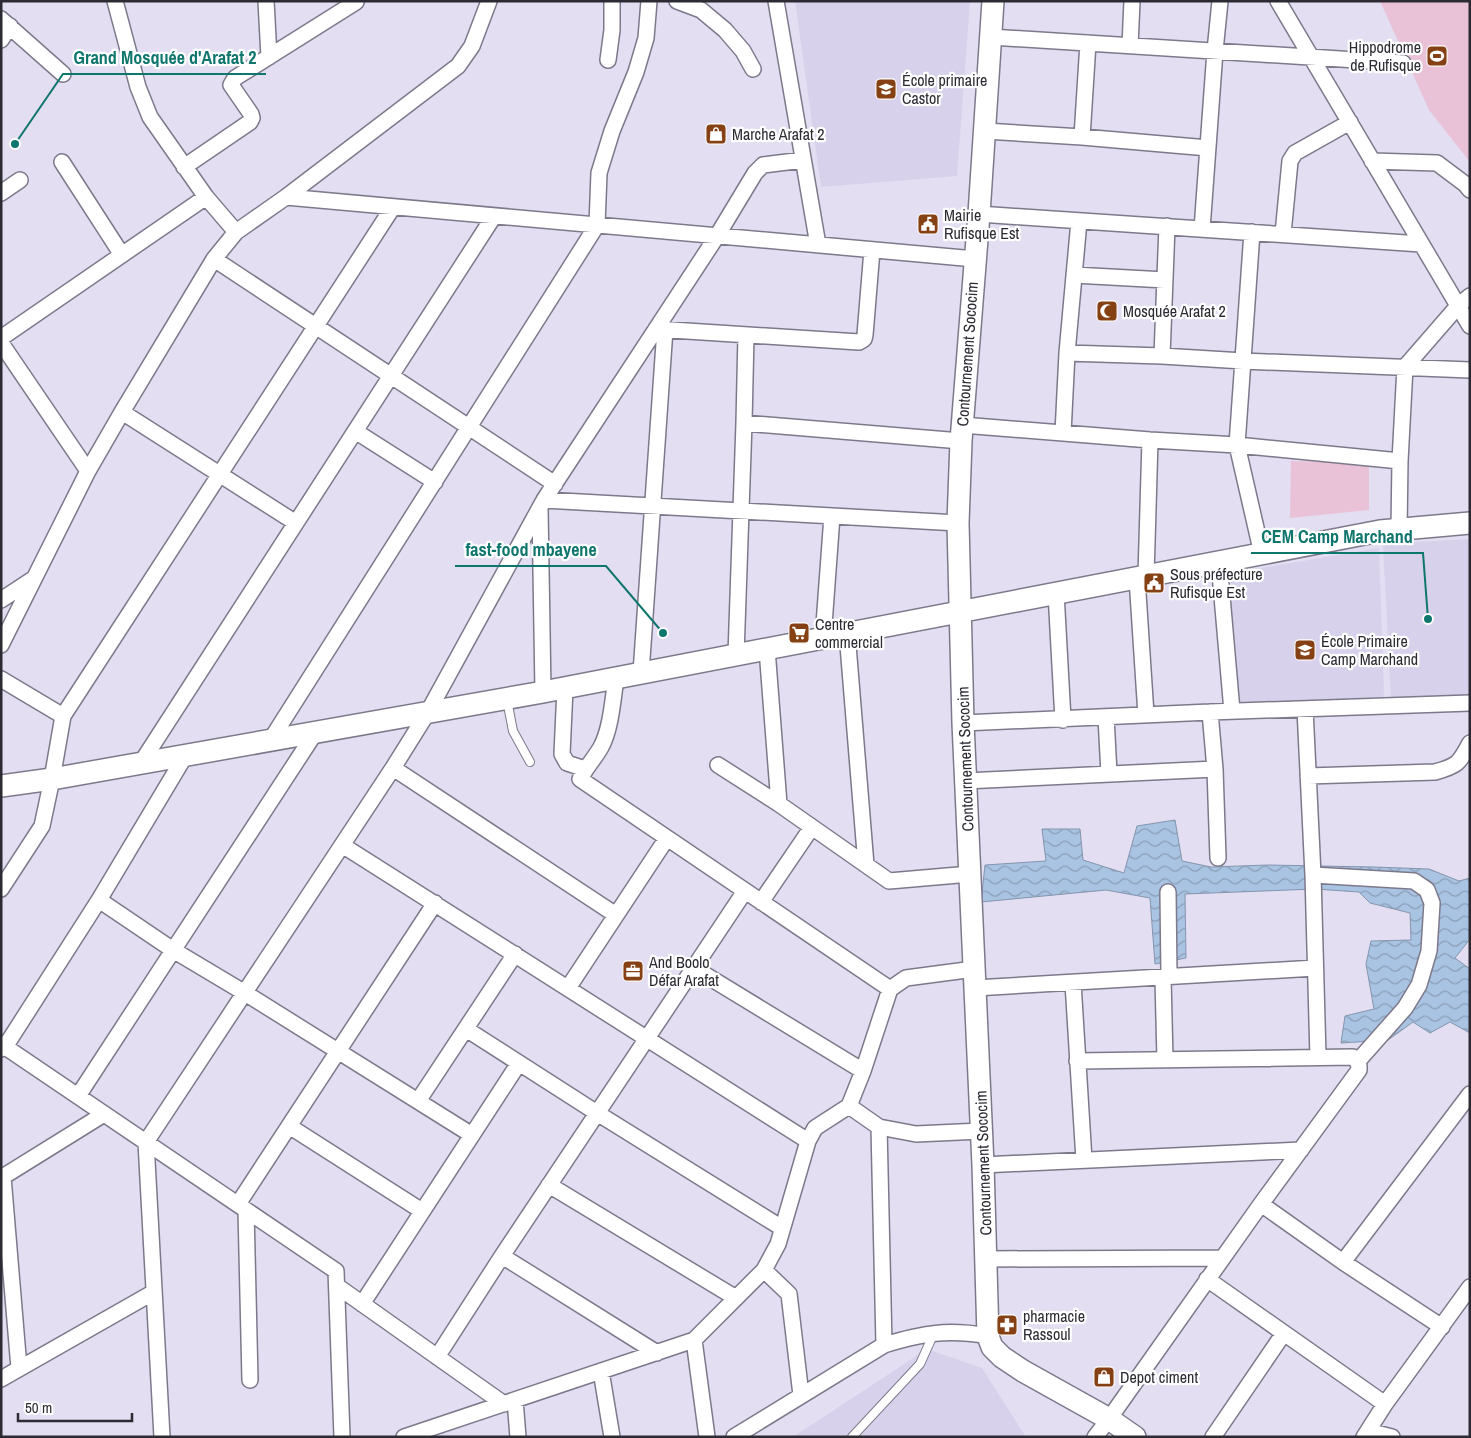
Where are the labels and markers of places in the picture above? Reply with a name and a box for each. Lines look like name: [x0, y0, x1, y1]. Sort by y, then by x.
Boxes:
place label: Hippodrome de Rufisque: [1349, 36, 1421, 76]
callout: Grand Mosquée d'Arafat 2: [63, 41, 266, 74]
sports icon: Hippodrome de Rufisque: [1425, 44, 1449, 68]
place label: École primaire Castor: [902, 69, 987, 109]
school or university icon: École primaire Castor: [874, 77, 898, 101]
shop icon: Marche Arafat 2: [704, 122, 728, 146]
place label: Marche Arafat 2: [732, 123, 825, 145]
place label: Mairie Rufisque Est: [944, 204, 1019, 244]
public building icon: Mairie Rufisque Est: [916, 212, 940, 236]
mosque icon: Mosquée Arafat 2: [1095, 299, 1119, 323]
place label: Mosquée Arafat 2: [1123, 300, 1226, 322]
callout: CEM Camp Marchand: [1251, 520, 1423, 553]
callout: fast-food mbayene: [455, 533, 606, 566]
place label: Sous préfecture Rufisque Est: [1170, 563, 1263, 603]
public building icon: Sous préfecture Rufisque Est: [1142, 571, 1166, 595]
place label: Centre commercial: [815, 613, 883, 653]
supermarket icon: Centre commercial: [787, 621, 811, 645]
place label: École Primaire Camp Marchand: [1321, 630, 1418, 670]
school or university icon: École Primaire Camp Marchand: [1293, 638, 1317, 662]
place label: And Boolo Défar Arafat: [648, 951, 719, 991]
office icon: And Boolo Défar Arafat: [621, 959, 645, 983]
place label: pharmacie Rassoul: [1023, 1305, 1085, 1345]
pharmacy icon: pharmacie Rassoul: [995, 1313, 1019, 1337]
shop icon: Depot ciment: [1092, 1365, 1116, 1389]
place label: Depot ciment: [1120, 1366, 1198, 1388]

